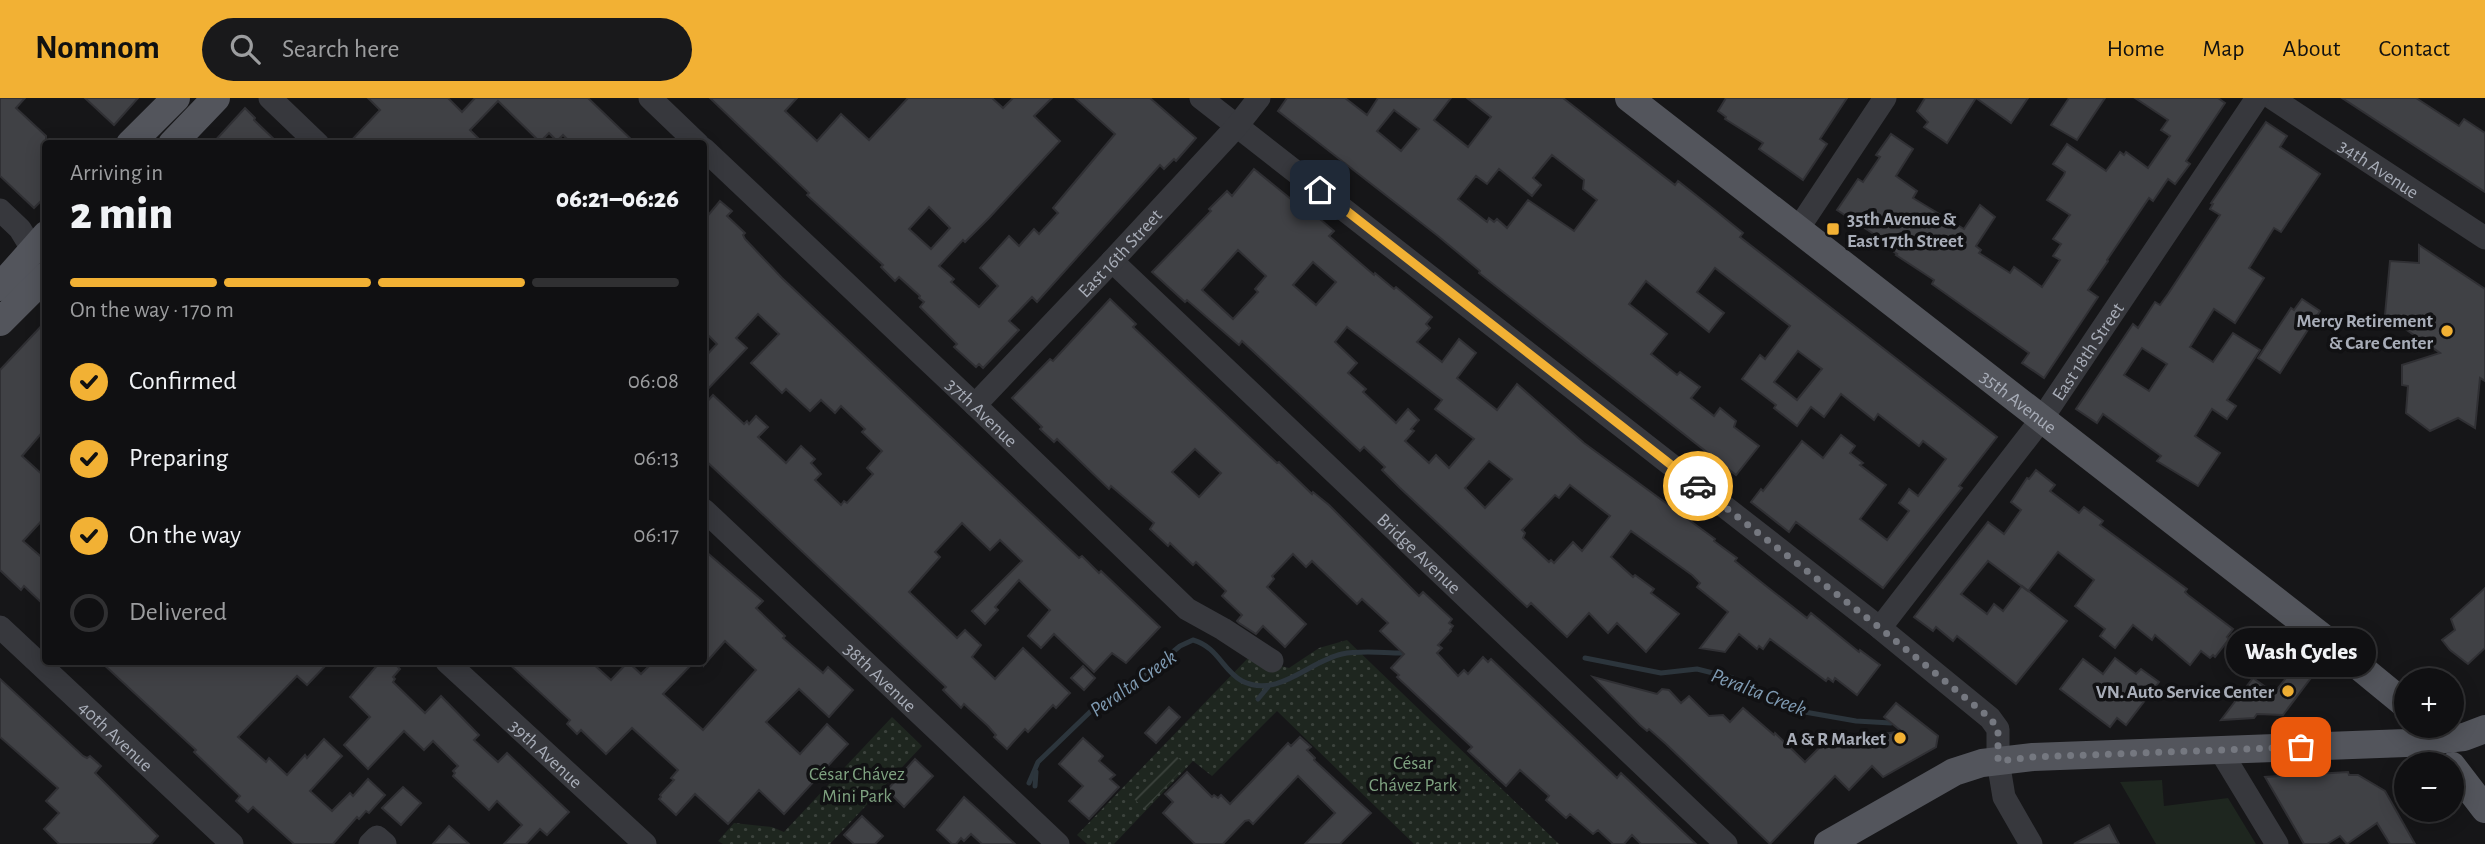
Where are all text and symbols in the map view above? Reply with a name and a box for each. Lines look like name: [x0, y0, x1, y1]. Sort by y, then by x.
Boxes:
search box: [202, 18, 692, 81]
icon: search: [226, 30, 264, 68]
text: Nomnom: [35, 32, 160, 65]
text: Search here: [282, 36, 400, 62]
text: Home: [2107, 37, 2165, 61]
text: Map: [2203, 37, 2245, 61]
text: About: [2283, 37, 2340, 61]
text: Contact: [2378, 37, 2450, 61]
street label: 34th Avenue: [2335, 136, 2422, 203]
pin: [1290, 160, 1350, 220]
text: Arriving in: [70, 162, 163, 185]
icon: home: [1301, 171, 1339, 209]
text: 06:21–06:26: [556, 186, 679, 212]
text: 2 min: [70, 191, 173, 237]
street label: East 16th Street: [1075, 206, 1166, 301]
place label: 35th Avenue & East 17th Street: [1847, 210, 1964, 251]
marker: 35th Avenue & East 17th Street: [1825, 221, 1841, 237]
text: On the way · 170 m: [70, 299, 234, 322]
street label: East 18th Street: [2049, 300, 2128, 404]
place label: Mercy Retirement & Care Center: [2297, 312, 2434, 353]
marker: Mercy Retirement & Care Center: [2439, 323, 2455, 339]
icon: check: [70, 363, 108, 401]
street label: 35th Avenue: [1977, 367, 2060, 438]
text: Confirmed: [129, 368, 237, 394]
text: 06:08: [628, 370, 679, 393]
street label: 37th Avenue: [942, 375, 1020, 451]
icon: check: [70, 440, 108, 478]
text: Preparing: [129, 445, 228, 471]
text: 06:13: [633, 447, 679, 470]
courier: [1663, 451, 1733, 521]
icon: car: [1679, 467, 1717, 505]
street label: Bridge Avenue: [1373, 510, 1464, 598]
icon: check: [70, 517, 108, 555]
text: On the way: [129, 522, 241, 548]
text: 06:17: [633, 524, 679, 547]
text: Delivered: [129, 599, 227, 625]
callout: Wash Cycles: [2226, 628, 2376, 677]
street label: 38th Avenue: [840, 640, 919, 716]
text: Wash Cycles: [2245, 641, 2357, 664]
water label: Peralta Creek: [1086, 646, 1181, 721]
water label: Peralta Creek: [1708, 665, 1810, 720]
map controls: [2394, 668, 2464, 822]
button: +: [2394, 668, 2464, 738]
place label: VN. Auto Service Center: [2096, 683, 2274, 702]
marker: VN. Auto Service Center: [2280, 683, 2296, 699]
street label: 40th Avenue: [74, 698, 156, 776]
street label: 39th Avenue: [505, 717, 585, 792]
pin: [2271, 717, 2331, 777]
icon: bag: [2282, 728, 2320, 766]
place label: A & R Market: [1786, 730, 1887, 749]
marker: A & R Market: [1892, 730, 1908, 746]
button: −: [2394, 752, 2464, 822]
park label: César Chávez Park: [1369, 754, 1458, 795]
park label: César Chávez Mini Park: [809, 765, 905, 806]

